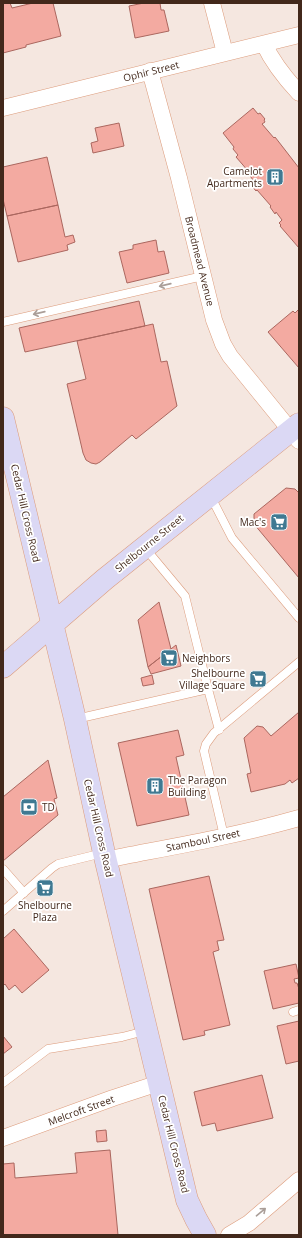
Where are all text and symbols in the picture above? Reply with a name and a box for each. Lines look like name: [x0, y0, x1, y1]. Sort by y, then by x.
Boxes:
street label: Ophir Street: [122, 57, 181, 85]
place label: Camelot Apartments: [207, 164, 262, 190]
building icon: Camelot Apartments: [265, 167, 285, 187]
street label: Broadmead Avenue: [182, 215, 218, 308]
one-way arrow: [159, 281, 172, 289]
one-way arrow: [32, 310, 45, 318]
street label: Cedar Hill Cross Road: [8, 463, 44, 563]
street label: Shelbourne Street: [112, 511, 187, 575]
supermarket icon: Mac's: [269, 512, 289, 532]
place label: Mac's: [240, 515, 266, 529]
supermarket icon: Neighbors: [159, 648, 179, 668]
place label: Neighbors: [182, 651, 230, 665]
place label: Shelbourne Village Square: [179, 666, 245, 692]
supermarket icon: Shelbourne Village Square: [248, 669, 268, 689]
place label: The Paragon Building: [168, 773, 227, 799]
building icon: The Paragon Building: [145, 776, 165, 796]
street label: Cedar Hill Cross Road: [81, 778, 117, 878]
bank icon: TD: [19, 797, 39, 817]
place label: TD: [42, 800, 55, 814]
street label: Stamboul Street: [165, 825, 242, 855]
supermarket icon: Shelbourne Plaza: [35, 878, 55, 898]
place label: Shelbourne Plaza: [18, 898, 72, 924]
street label: Melcroft Street: [46, 1091, 116, 1128]
street label: Cedar Hill Cross Road: [155, 1094, 193, 1194]
one-way arrow: [255, 1208, 266, 1217]

